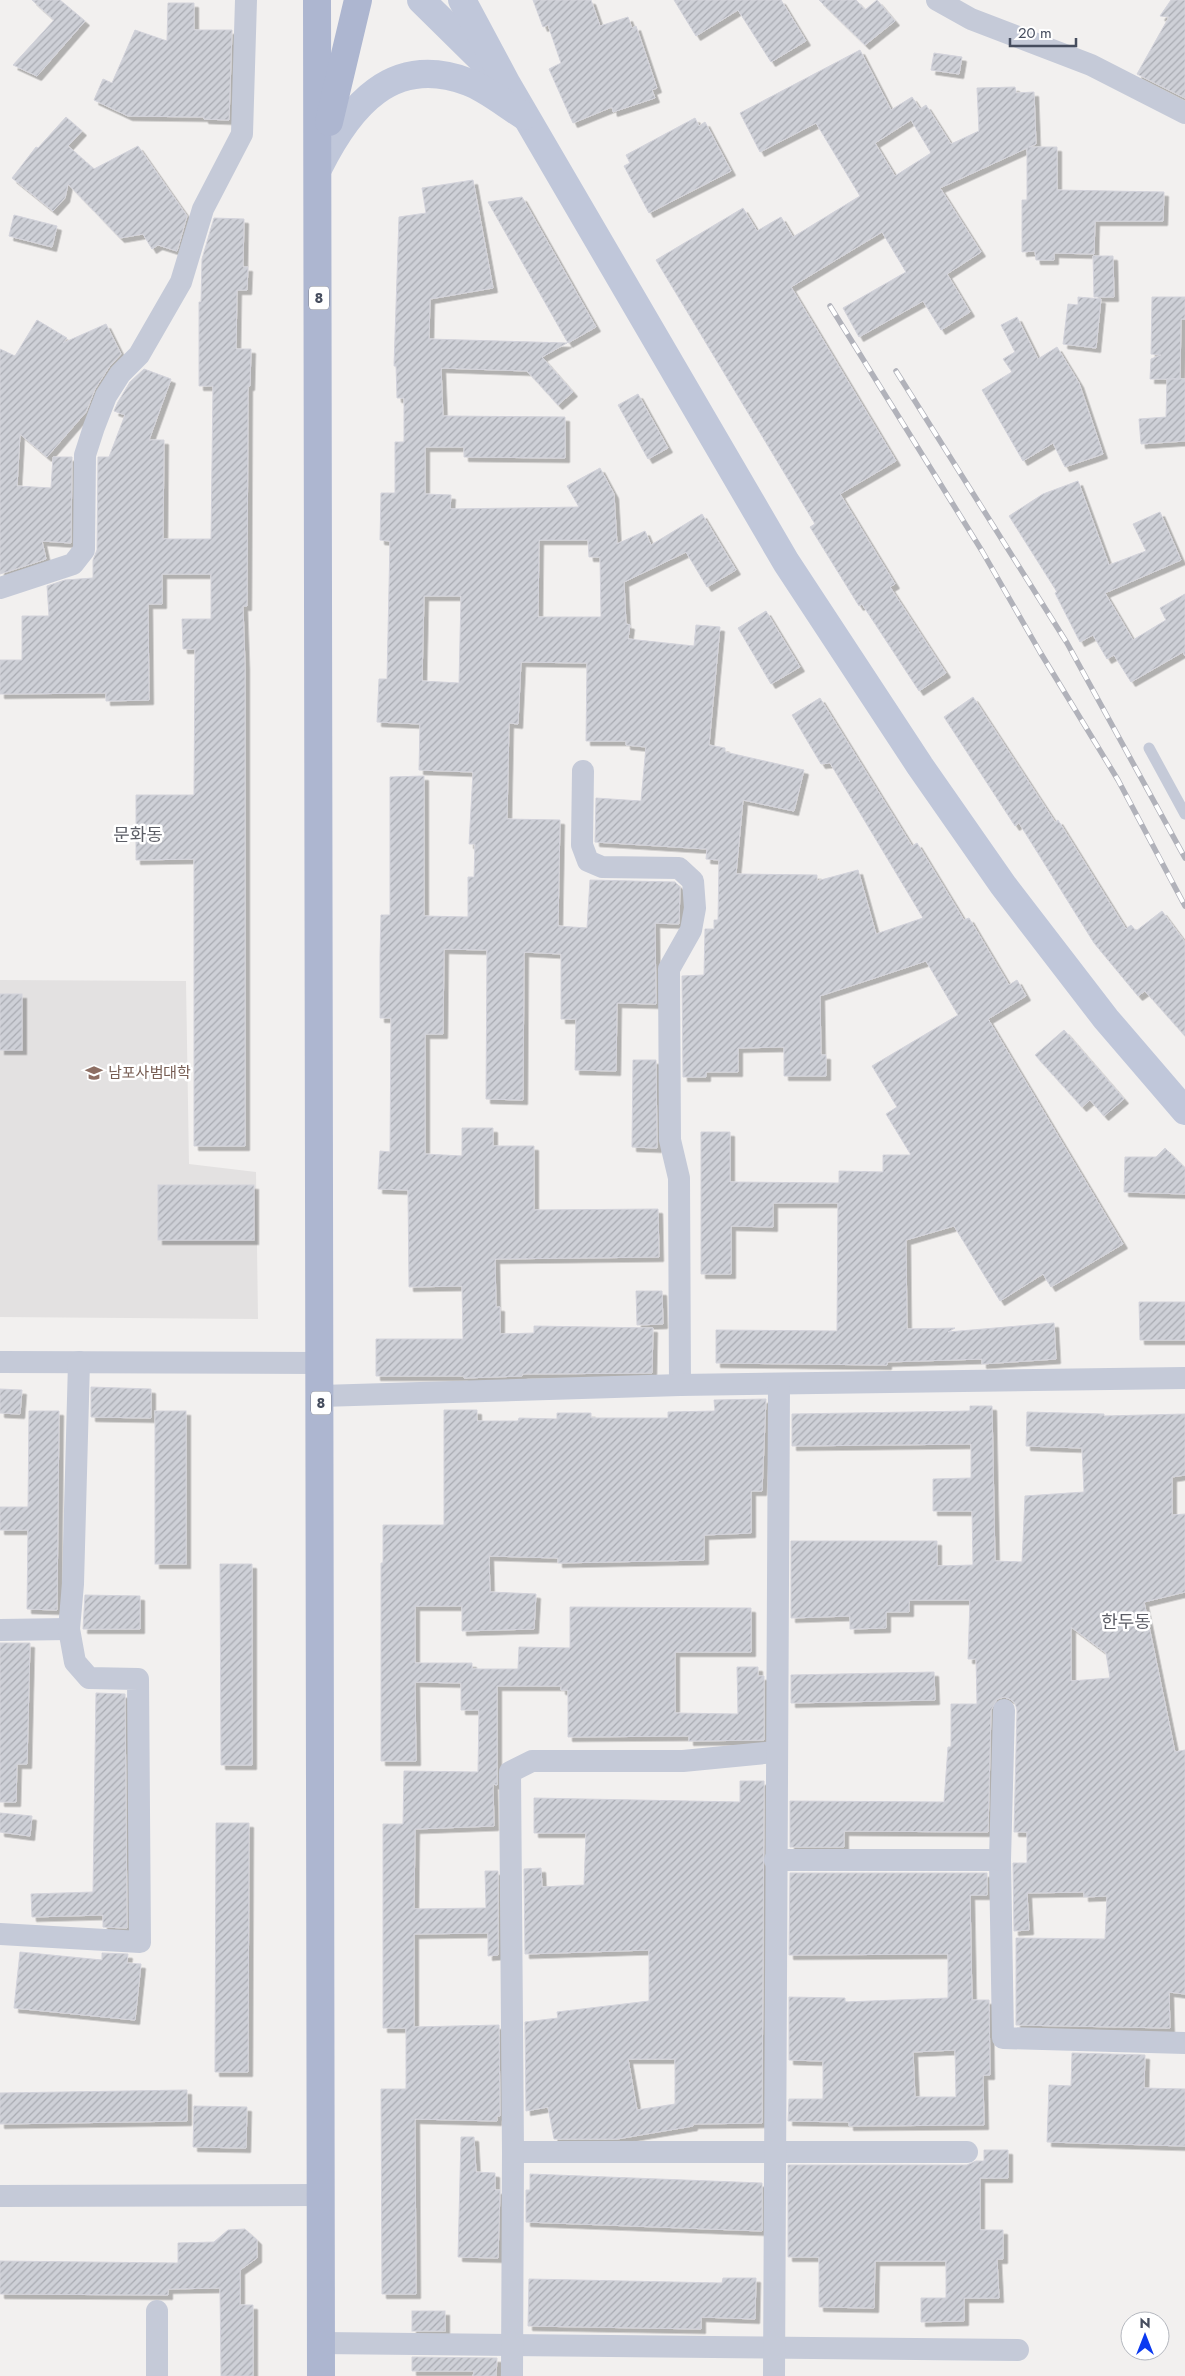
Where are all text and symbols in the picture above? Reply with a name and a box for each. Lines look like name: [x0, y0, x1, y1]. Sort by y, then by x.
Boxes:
scale bar: [1010, 15, 1076, 47]
text: 20 m: [1018, 22, 1052, 44]
road number: 8: [309, 286, 329, 310]
district label: 문화동: [113, 822, 163, 848]
place label: 남포사범대학: [108, 1062, 191, 1084]
school or university icon: 남포사범대학: [84, 1063, 104, 1083]
road number: 8: [311, 1392, 331, 1415]
district label: 한두동: [1101, 1609, 1151, 1635]
north arrow: [1120, 2311, 1170, 2361]
text: N: [1139, 2313, 1151, 2333]

